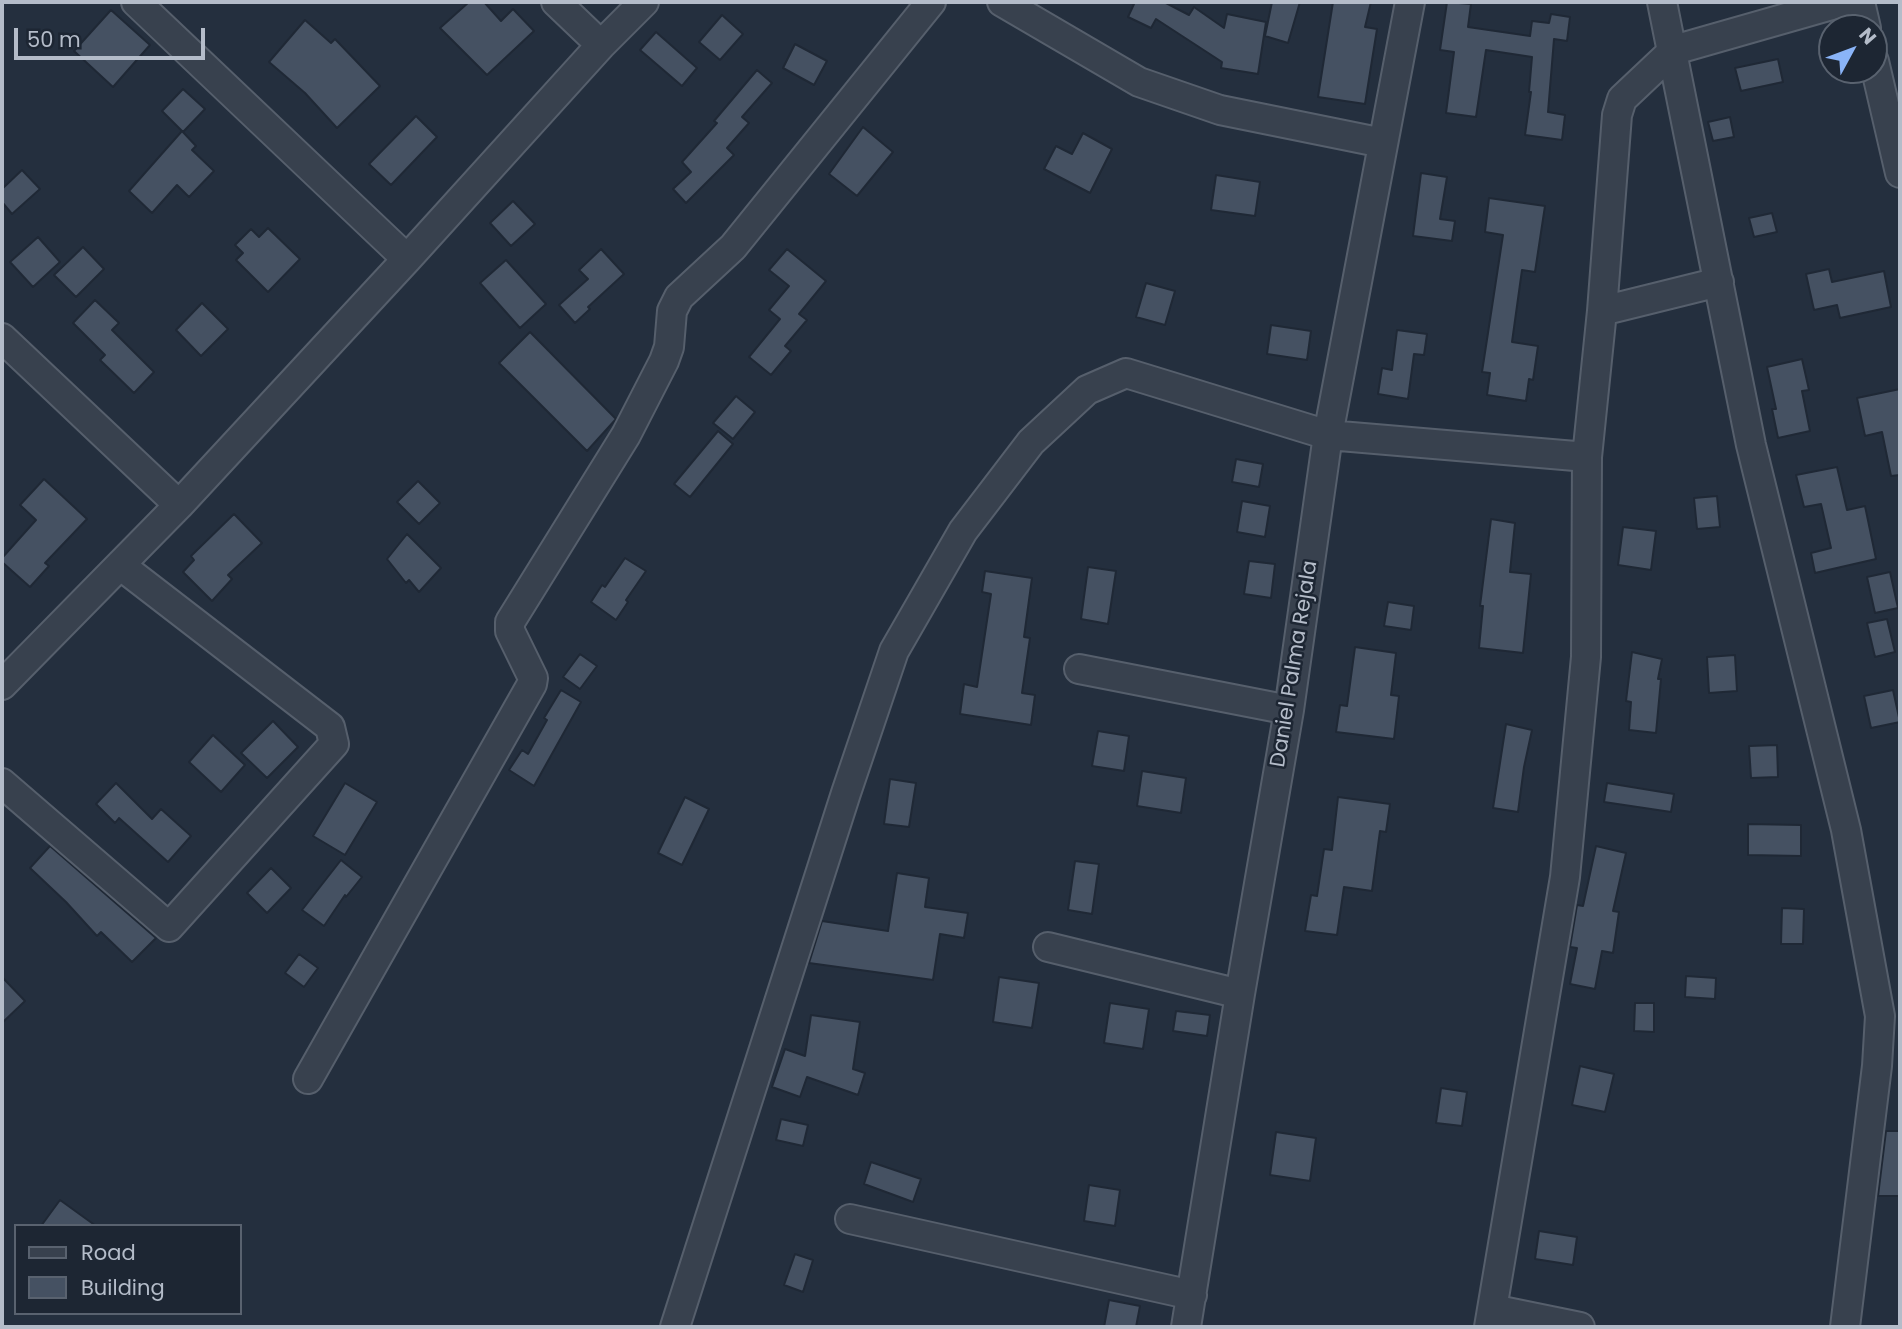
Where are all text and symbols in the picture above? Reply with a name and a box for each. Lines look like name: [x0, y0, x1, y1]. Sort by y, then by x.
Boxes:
scale bar: [18, 14, 208, 58]
north arrow: [1818, 14, 1888, 84]
text: N: [1853, 22, 1883, 50]
text: 50 m: [27, 25, 81, 54]
street label: Daniel Palma Rejala: [1266, 559, 1324, 769]
legend: [14, 1224, 242, 1315]
text: Road: [81, 1238, 136, 1267]
text: Building: [81, 1273, 165, 1302]

